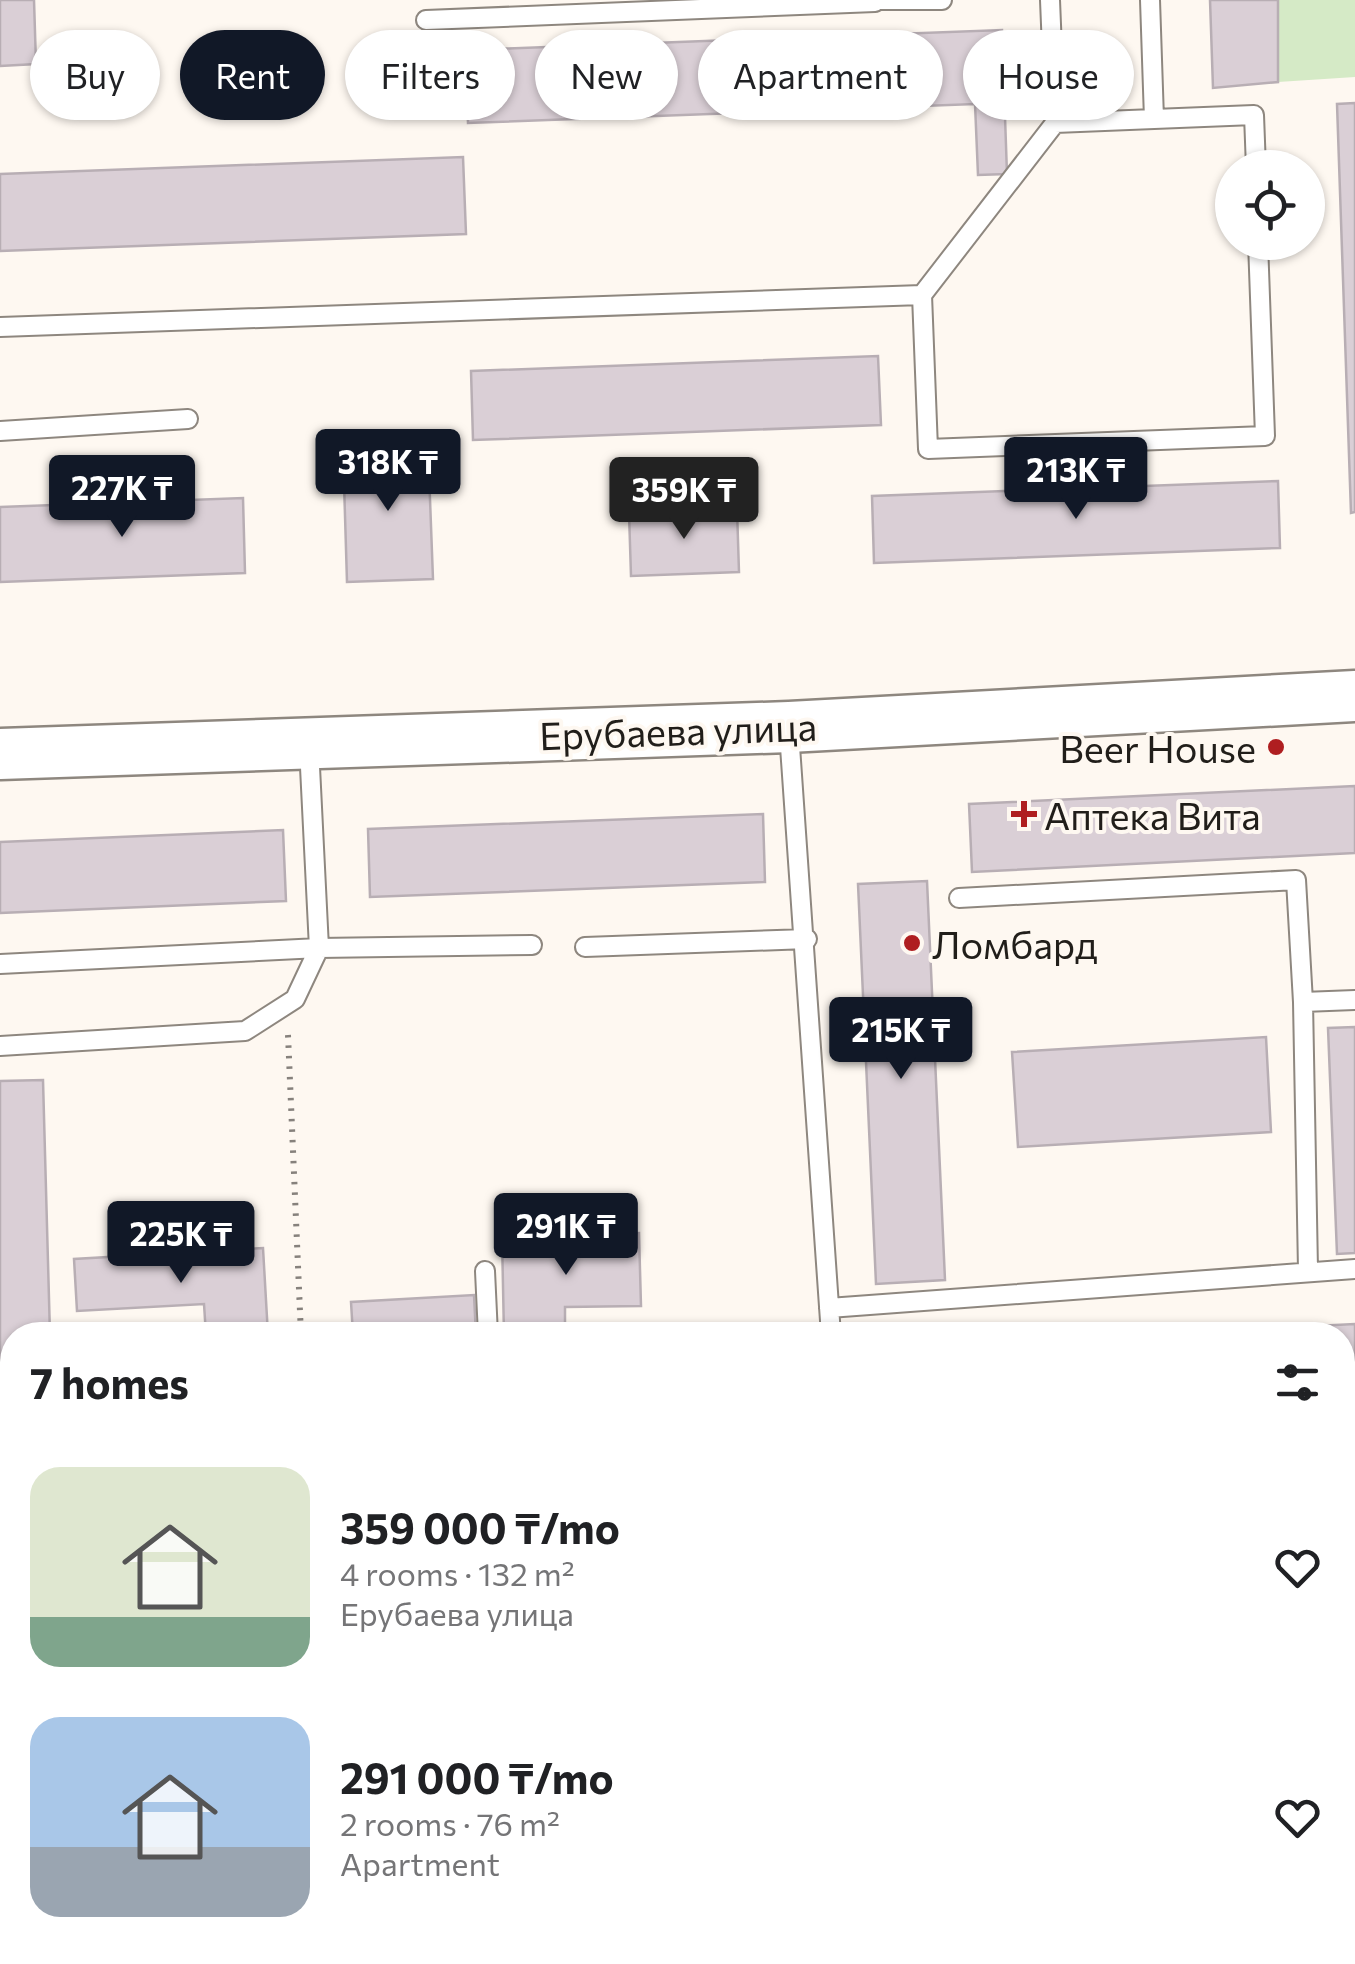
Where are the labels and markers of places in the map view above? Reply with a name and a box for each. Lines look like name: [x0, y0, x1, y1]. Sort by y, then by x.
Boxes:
pin: 318K ₸: [307, 429, 469, 514]
pin: 213K ₸: [995, 437, 1157, 522]
pin: 227K ₸: [41, 455, 203, 540]
pin: 359K ₸: [603, 457, 765, 542]
place label: Beer House: [1059, 724, 1256, 771]
marker: Beer House: [1265, 736, 1287, 758]
place label: Аптека Вита: [1044, 791, 1261, 838]
marker: Аптека Вита: [1013, 803, 1035, 825]
place label: Ломбард: [932, 920, 1097, 967]
marker: Ломбард: [901, 932, 923, 954]
pin: 215K ₸: [820, 997, 982, 1082]
pin: 291K ₸: [485, 1193, 647, 1278]
pin: 225K ₸: [100, 1201, 262, 1286]

